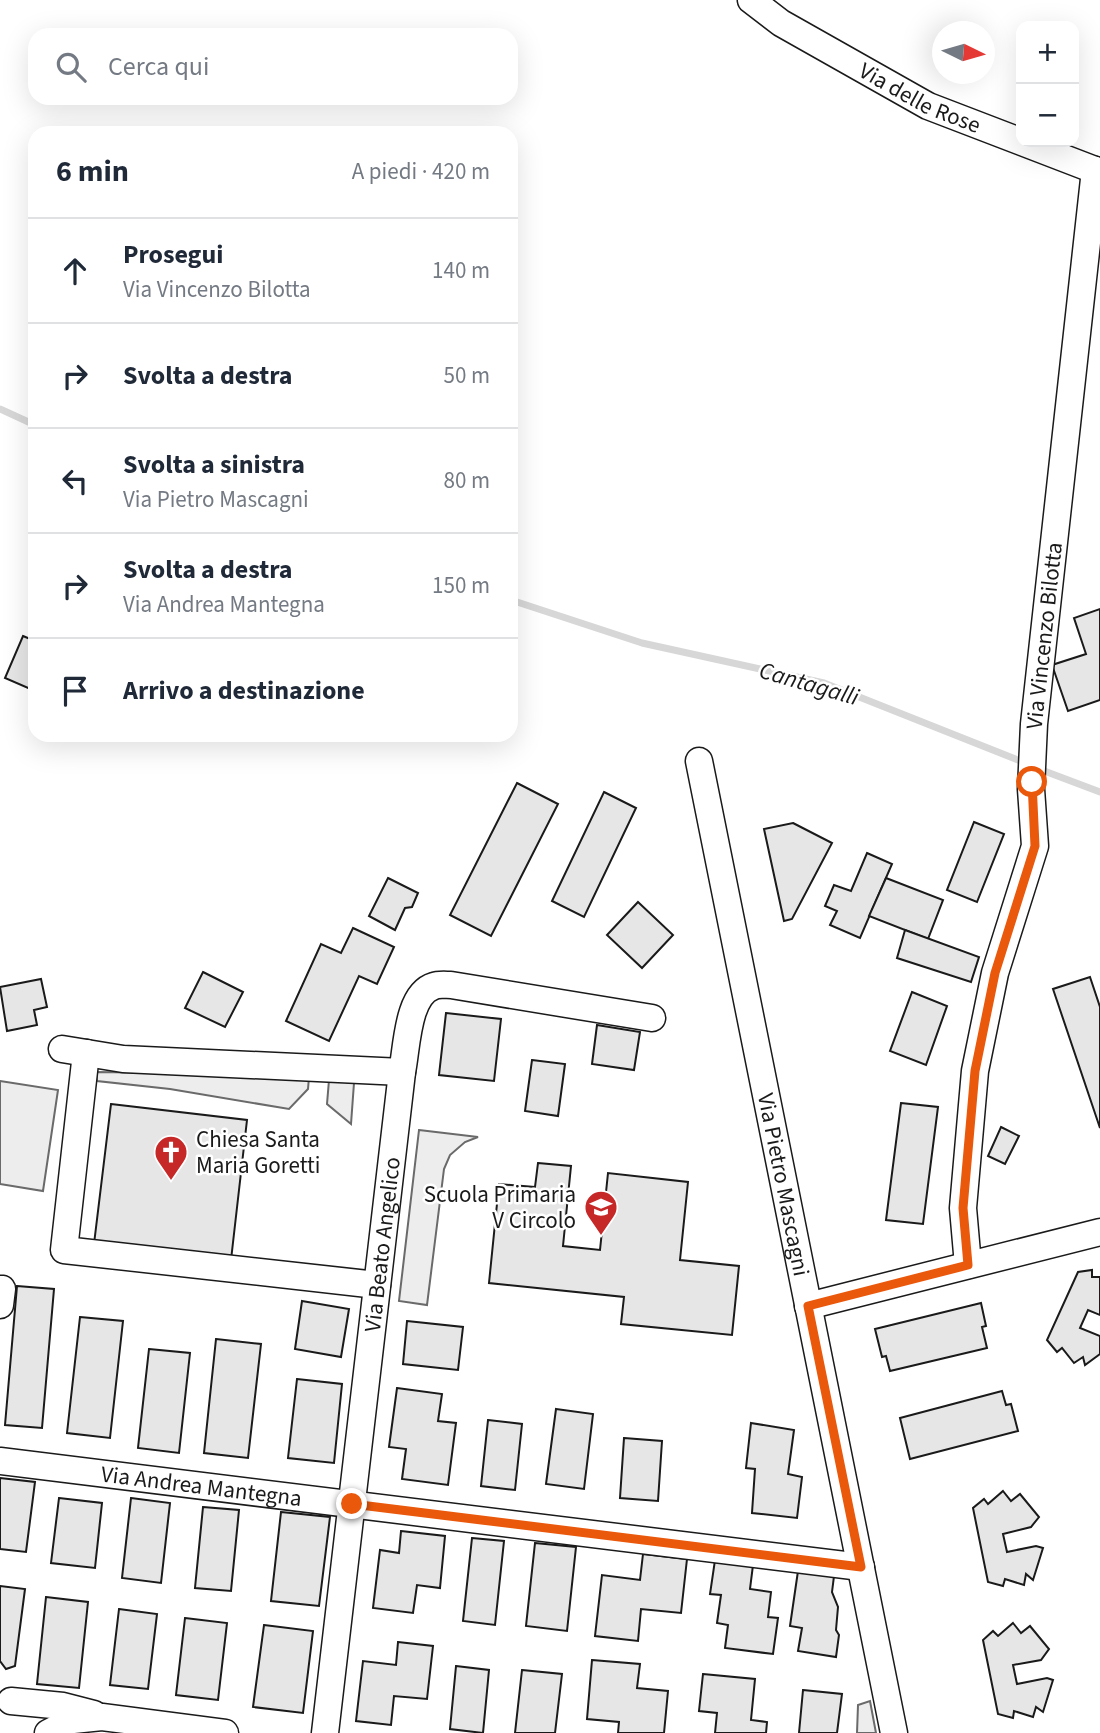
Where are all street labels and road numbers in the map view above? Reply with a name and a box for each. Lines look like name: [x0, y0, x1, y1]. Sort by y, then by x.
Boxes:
street label: Via delle Rose: [853, 54, 986, 141]
street label: Via Vincenzo Bilotta: [1017, 540, 1070, 731]
street label: Via Pietro Mascagni: [750, 1090, 818, 1279]
street label: Via Beato Angelico: [355, 1155, 409, 1334]
street label: Via Andrea Mantegna: [99, 1457, 304, 1515]

